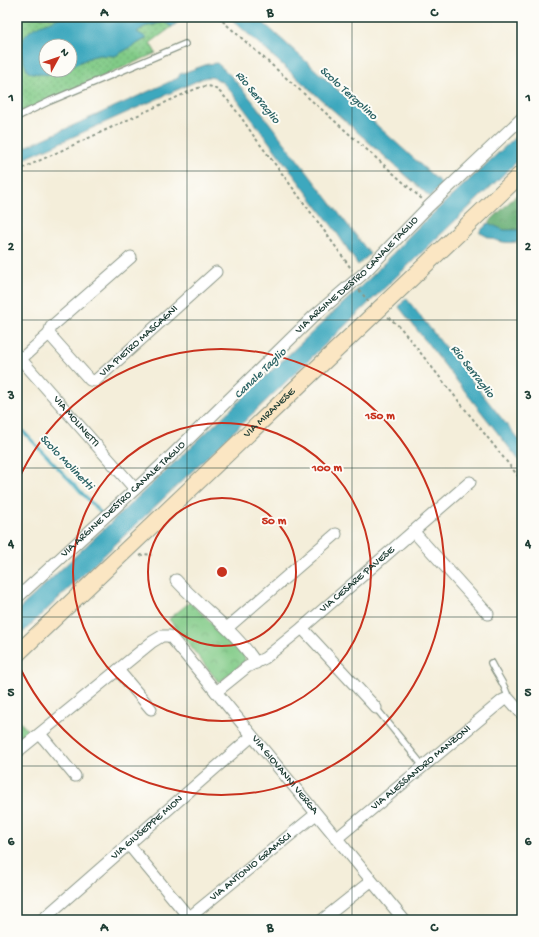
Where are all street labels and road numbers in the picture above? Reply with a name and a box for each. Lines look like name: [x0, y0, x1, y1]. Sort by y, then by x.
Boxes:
street label: VIA ARGINE DESTRO CANALE TAGLIO: [292, 214, 422, 337]
street label: VIA PIETRO MASCAGNI: [97, 303, 181, 380]
street label: VIA MIRANESE: [241, 385, 299, 441]
street label: VIA MOLINETTI: [50, 393, 102, 450]
street label: VIA ARGINE DESTRO CANALE TAGLIO: [58, 439, 189, 561]
street label: VIA CESARE PAVESE: [317, 543, 398, 616]
street label: VIA ALESSANDRO MANZONI: [368, 723, 474, 814]
street label: VIA GIOVANNI VERGA: [248, 732, 321, 817]
street label: VIA GIUSEPPE MION: [108, 793, 186, 863]
street label: VIA ANTONIO GRAMSCI: [207, 830, 295, 904]

